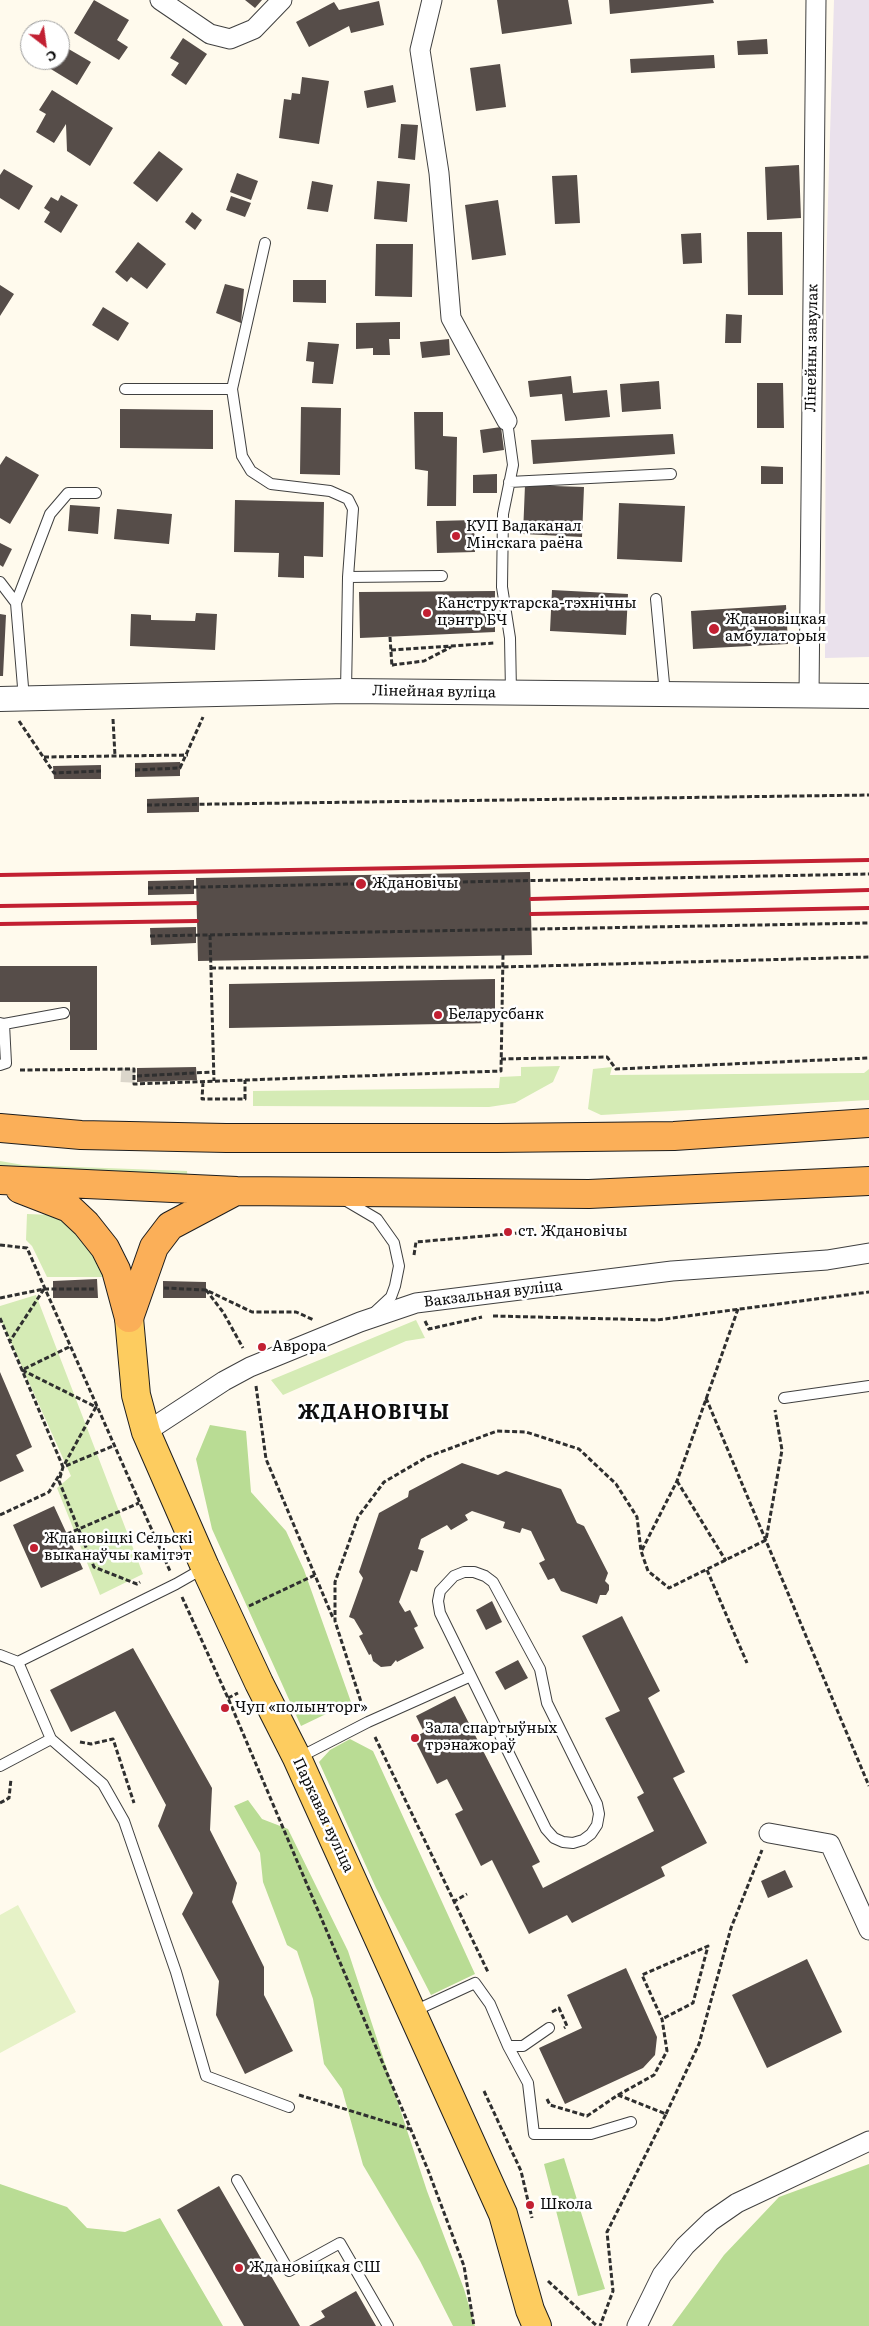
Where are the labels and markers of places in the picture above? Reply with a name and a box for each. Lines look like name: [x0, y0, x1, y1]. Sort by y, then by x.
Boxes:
place label: КУП Вадаканал Мінскага раёна: [466, 518, 583, 553]
marker: КУП Вадаканал Мінскага раёна: [450, 530, 462, 542]
place label: Канструктарска-тэхнічны цэнтр БЧ: [437, 595, 636, 630]
marker: Канструктарска-тэхнічны цэнтр БЧ: [421, 607, 433, 619]
place label: Ждановіцкая амбулаторыя: [725, 611, 826, 646]
marker: Ждановіцкая амбулаторыя: [707, 622, 721, 636]
place label: Ждановічы: [372, 875, 459, 893]
marker: Ждановічы: [354, 877, 368, 891]
place label: Беларусбанк: [448, 1006, 544, 1024]
marker: Беларусбанк: [432, 1009, 444, 1021]
place label: ст. Ждановічы: [518, 1223, 627, 1241]
marker: ст. Ждановічы: [502, 1226, 514, 1238]
place label: Аврора: [272, 1338, 327, 1356]
marker: Аврора: [256, 1341, 268, 1353]
place label: Ждановіцкі Сельскі выканаўчы камітэт: [44, 1530, 193, 1565]
marker: Ждановіцкі Сельскі выканаўчы камітэт: [28, 1542, 40, 1554]
place label: Чуп «полынторг»: [235, 1699, 368, 1717]
marker: Чуп «полынторг»: [219, 1702, 231, 1714]
place label: Зала спартыўных трэнажораў: [425, 1720, 557, 1755]
marker: Зала спартыўных трэнажораў: [409, 1732, 421, 1744]
place label: Школа: [540, 2196, 592, 2214]
marker: Школа: [524, 2199, 536, 2211]
place label: Ждановіцкая СШ: [249, 2259, 381, 2277]
marker: Ждановіцкая СШ: [233, 2262, 245, 2274]

